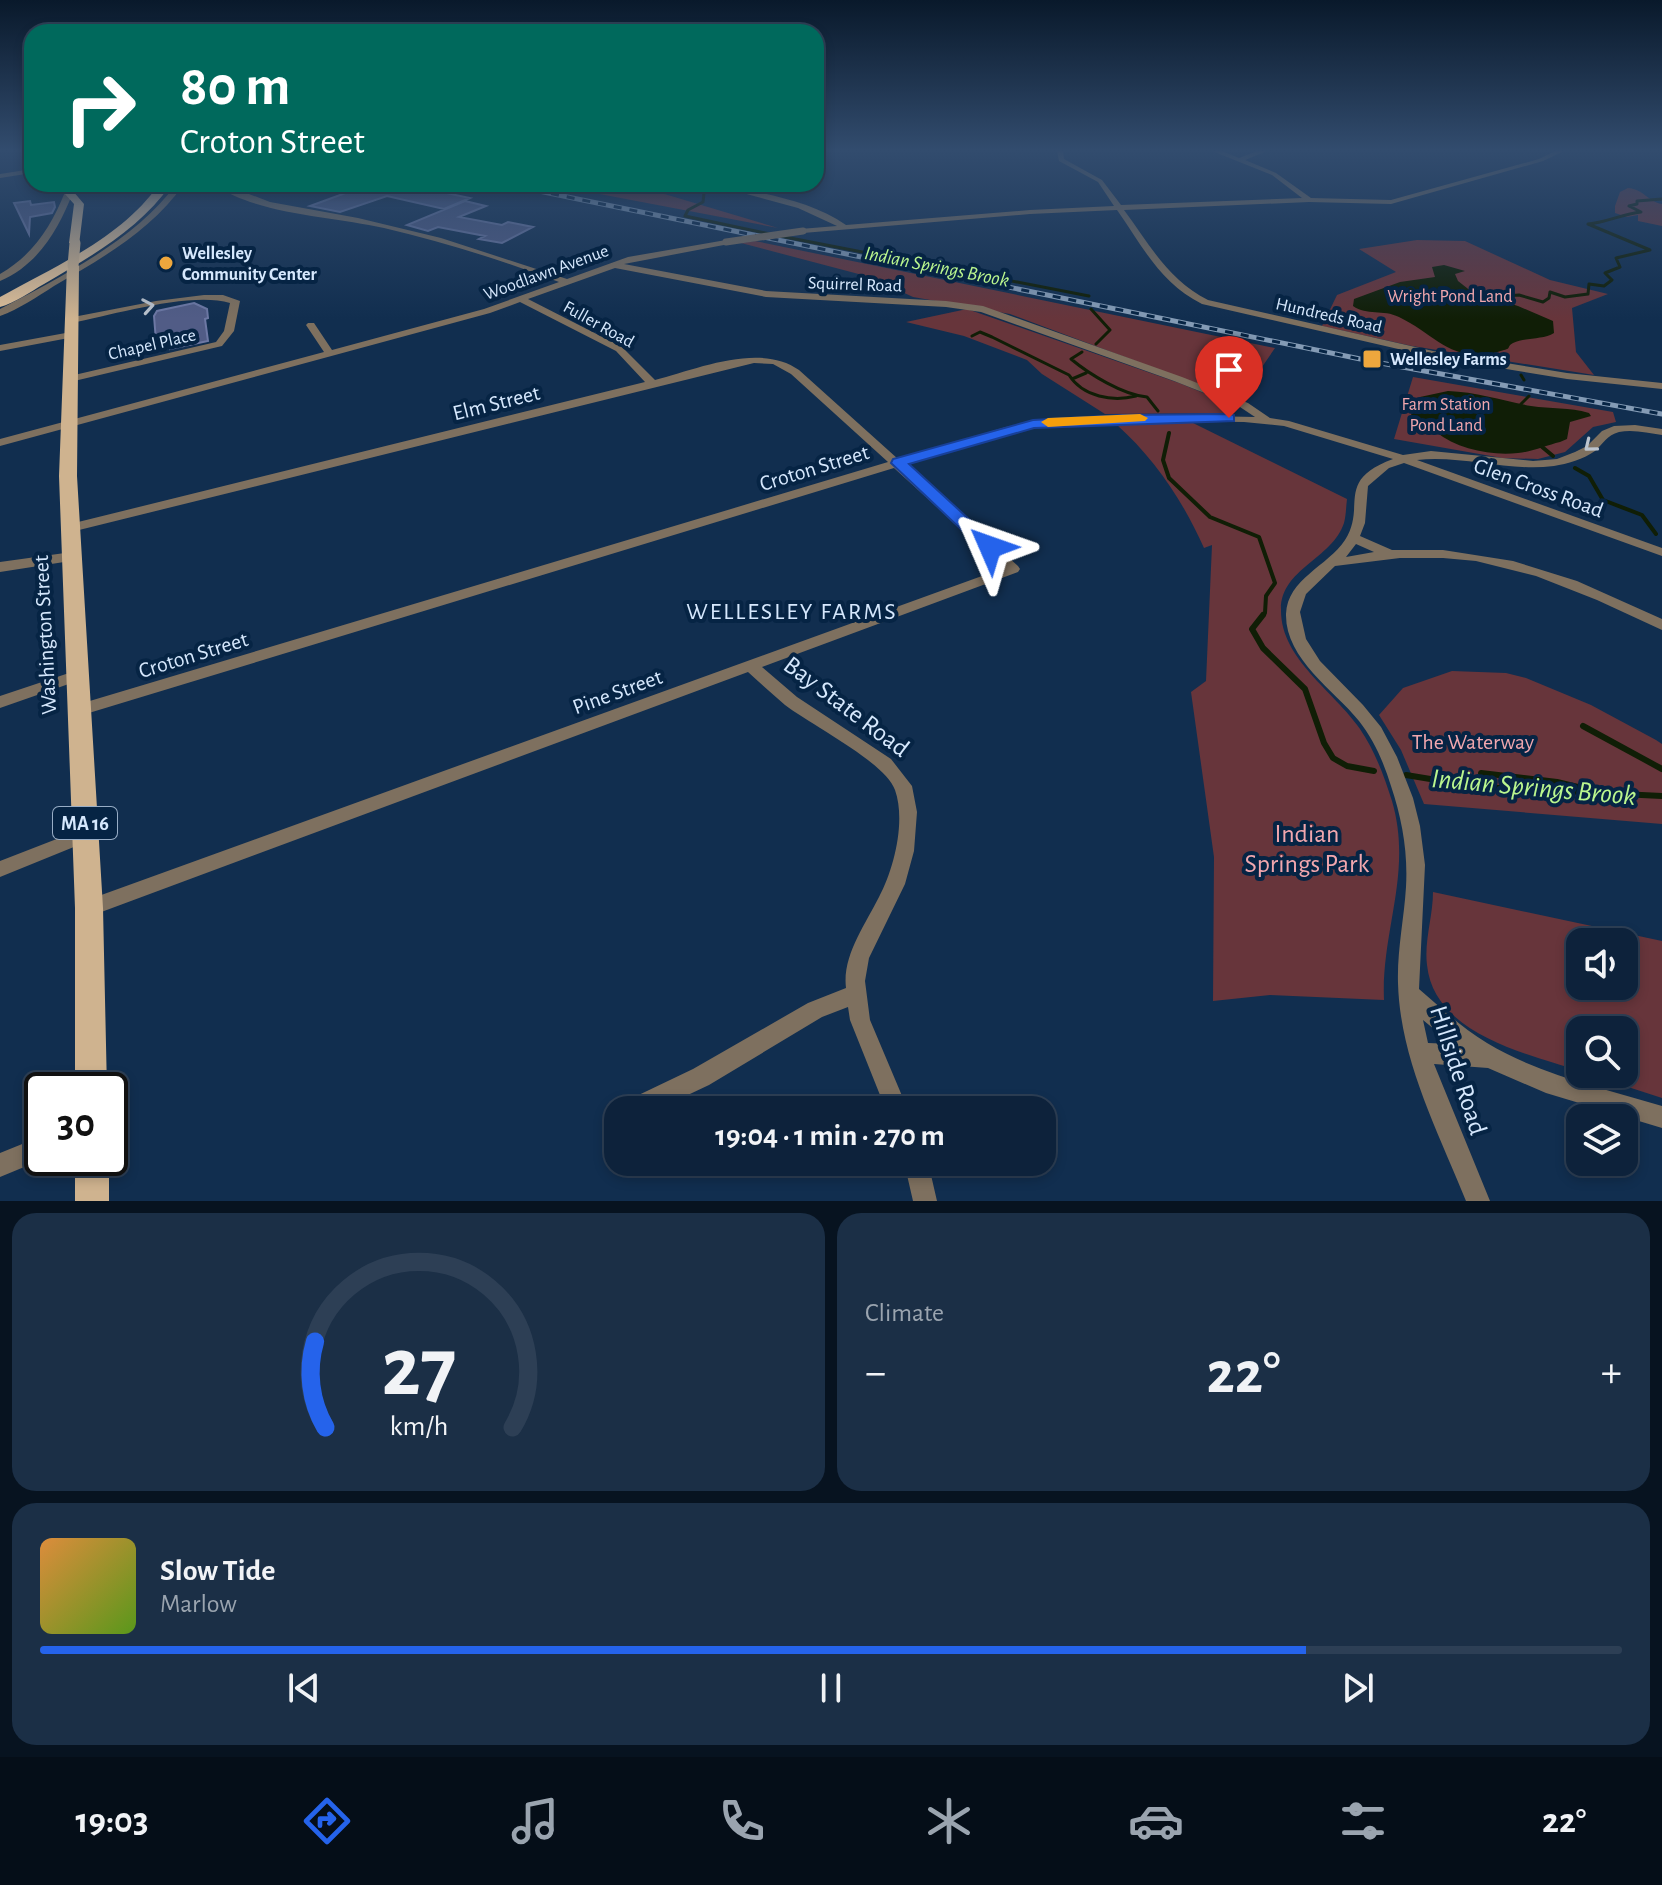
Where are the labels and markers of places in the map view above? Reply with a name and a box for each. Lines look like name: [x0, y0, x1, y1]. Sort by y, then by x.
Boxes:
place label: Wellesley Community Center: [182, 245, 318, 284]
marker: Wellesley Community Center: [157, 254, 175, 272]
pin: [1195, 336, 1263, 418]
marker: Wellesley Farms: [1361, 348, 1383, 370]
place label: Wellesley Farms: [1390, 351, 1507, 369]

